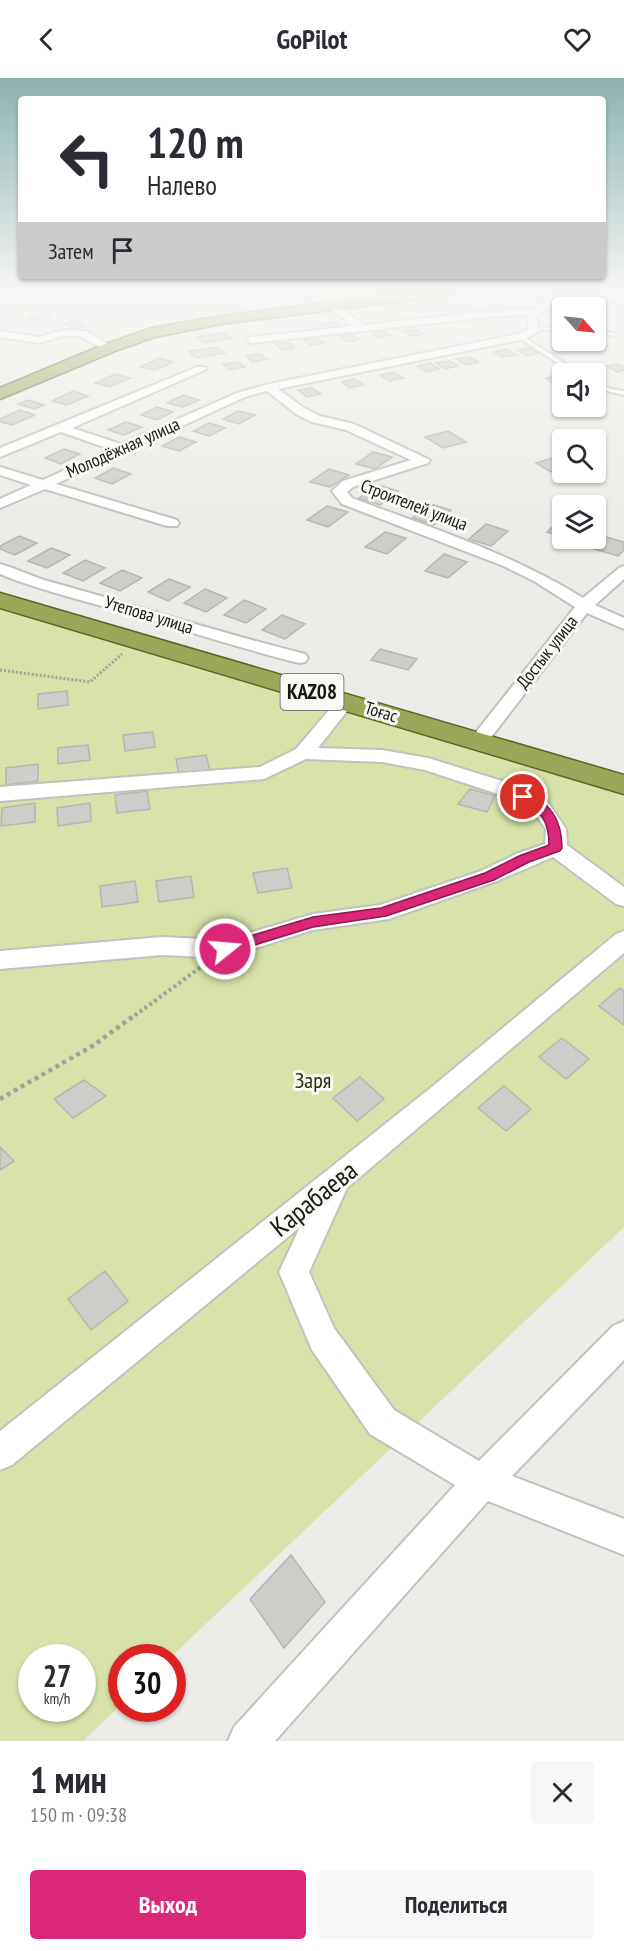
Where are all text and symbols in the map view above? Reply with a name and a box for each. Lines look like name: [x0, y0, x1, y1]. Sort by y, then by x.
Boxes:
text: GoPilot: [277, 22, 347, 56]
icon: back: [30, 23, 63, 56]
icon: heart: [561, 23, 594, 56]
text: 120 m: [147, 115, 244, 170]
icon: left: [48, 120, 126, 198]
text: Налево: [147, 168, 217, 202]
icon: arrive: [106, 234, 139, 267]
text: Затем: [48, 237, 94, 265]
north arrow: [552, 297, 606, 351]
map controls: [552, 297, 606, 549]
button: sound: [552, 363, 606, 417]
street label: Молодёжная улица: [62, 412, 183, 483]
button: search: [552, 429, 606, 483]
street label: Строителей улица: [358, 474, 471, 535]
button: layers: [552, 495, 606, 549]
street label: Утепова улица: [102, 590, 196, 639]
street label: Достык улица: [511, 611, 582, 693]
road number: KAZ08: [280, 674, 344, 710]
street label: Тоғас: [362, 696, 401, 728]
pin: [497, 771, 548, 822]
icon: arrive: [506, 780, 539, 813]
position arrow: [193, 917, 257, 981]
park label: Заря: [295, 1066, 331, 1094]
street label: Карабаева: [263, 1153, 364, 1244]
speed limit sign: 30: [108, 1644, 186, 1722]
text: 27: [43, 1656, 71, 1695]
text: km/h: [44, 1689, 70, 1708]
text: 1 мин: [30, 1756, 107, 1803]
button: close: [531, 1761, 594, 1824]
text: 150 m · 09:38: [30, 1802, 127, 1828]
button: Выход: [30, 1870, 306, 1939]
button: Поделиться: [318, 1870, 594, 1939]

